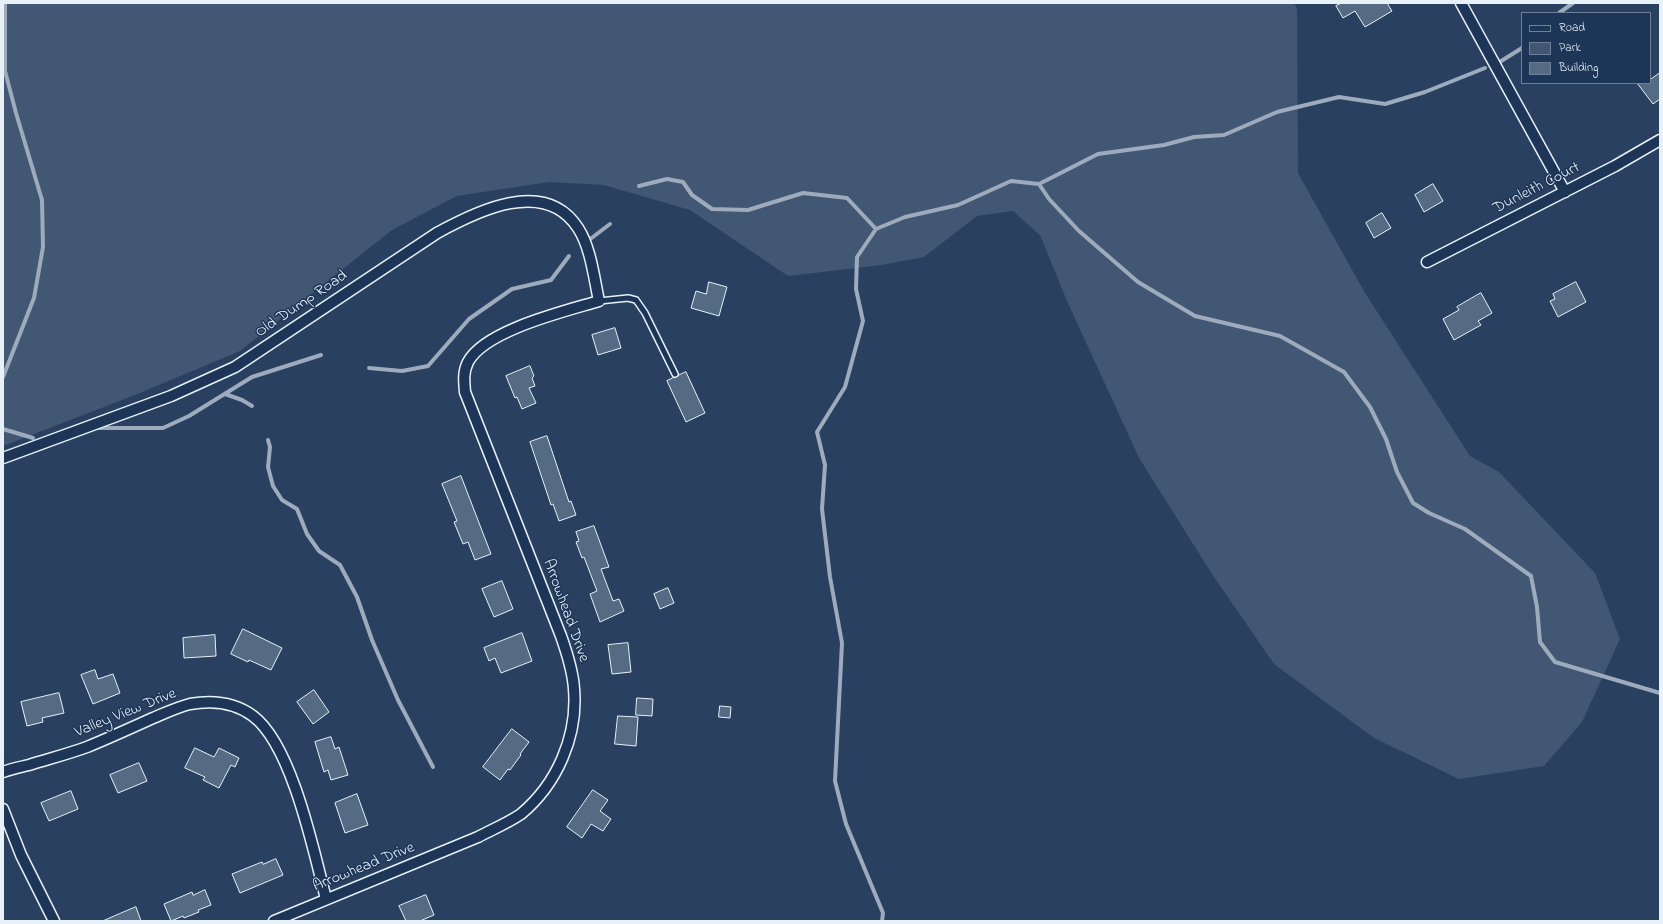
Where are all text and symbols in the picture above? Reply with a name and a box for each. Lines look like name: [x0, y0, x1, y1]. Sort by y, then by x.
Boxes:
legend: [1521, 12, 1651, 84]
text: Road: [1559, 19, 1585, 37]
text: Park: [1559, 39, 1581, 57]
text: Building: [1559, 59, 1598, 77]
street label: Dunleith Court: [1490, 159, 1584, 219]
street label: Old Dump Road: [252, 267, 352, 343]
street label: Arrowhead Drive: [537, 557, 593, 665]
street label: Valley View Drive: [72, 685, 180, 743]
street label: Arrowhead Drive: [310, 839, 418, 897]

